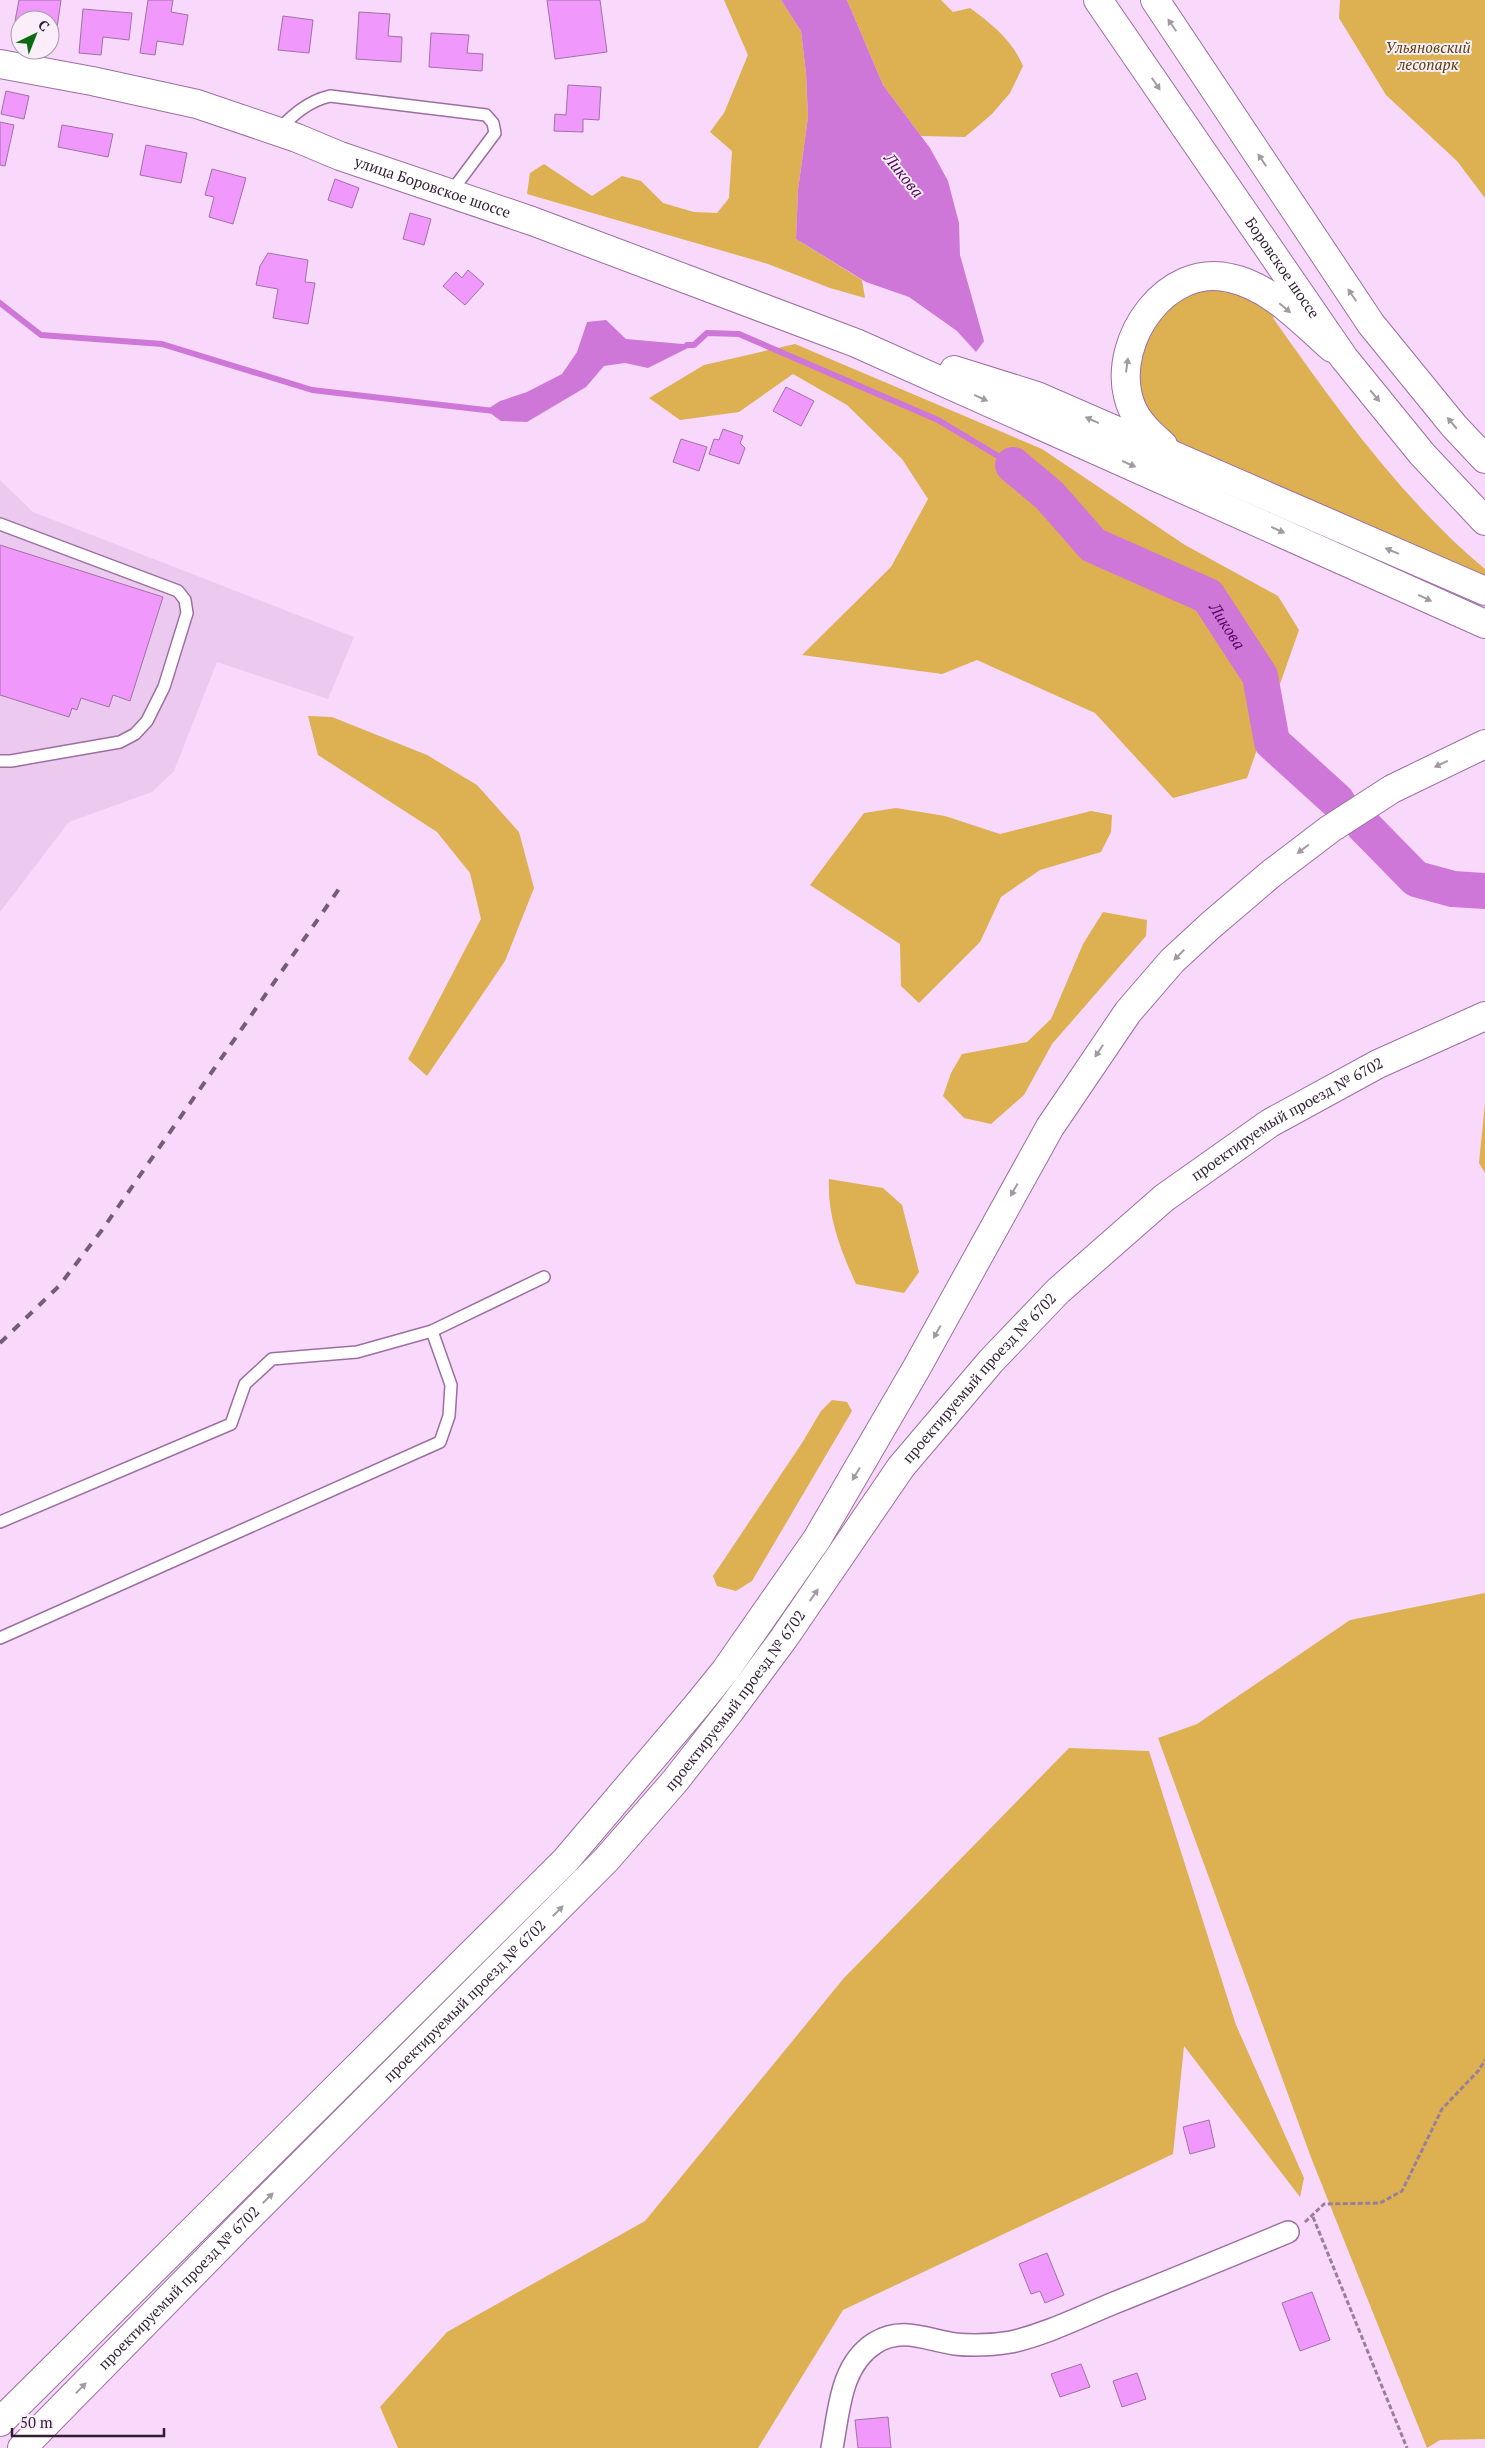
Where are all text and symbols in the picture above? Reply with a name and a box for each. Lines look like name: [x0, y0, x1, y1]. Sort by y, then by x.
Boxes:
north arrow: [10, 10, 60, 60]
text: С: [34, 15, 54, 35]
one-way arrow: [1167, 18, 1177, 32]
park label: Ульяновский лесопарк: [1385, 37, 1471, 74]
one-way arrow: [1151, 77, 1161, 90]
water label: Ликова: [879, 147, 929, 202]
street label: улица Боровское шоссе: [351, 150, 513, 222]
one-way arrow: [1257, 153, 1267, 167]
street label: Боровское шоссе: [1241, 213, 1325, 322]
one-way arrow: [1347, 288, 1357, 302]
one-way arrow: [1278, 302, 1291, 313]
one-way arrow: [1123, 357, 1131, 373]
one-way arrow: [1369, 390, 1380, 403]
one-way arrow: [974, 394, 988, 402]
one-way arrow: [1085, 415, 1099, 423]
one-way arrow: [1446, 418, 1458, 430]
one-way arrow: [1122, 460, 1136, 468]
one-way arrow: [1271, 527, 1285, 535]
one-way arrow: [1385, 547, 1399, 555]
one-way arrow: [1418, 594, 1433, 602]
water label: Ликова: [1204, 598, 1251, 654]
one-way arrow: [1434, 760, 1448, 768]
one-way arrow: [1297, 844, 1310, 855]
one-way arrow: [1174, 949, 1186, 961]
one-way arrow: [1094, 1045, 1104, 1058]
street label: проектируемый проезд № 6702: [1187, 1052, 1386, 1185]
one-way arrow: [1010, 1182, 1018, 1197]
street label: проектируемый проезд № 6702: [897, 1288, 1060, 1467]
one-way arrow: [932, 1326, 941, 1339]
one-way arrow: [852, 1466, 860, 1481]
one-way arrow: [809, 1588, 819, 1601]
street label: проектируемый проезд № 6702: [660, 1606, 809, 1795]
one-way arrow: [552, 1905, 564, 1917]
street label: проектируемый проезд № 6702: [379, 1915, 550, 2086]
one-way arrow: [262, 2192, 274, 2204]
street label: проектируемый проезд № 6702: [93, 2201, 263, 2374]
one-way arrow: [75, 2382, 87, 2394]
scale bar: [12, 2406, 165, 2438]
text: 50 m: [20, 2412, 53, 2432]

